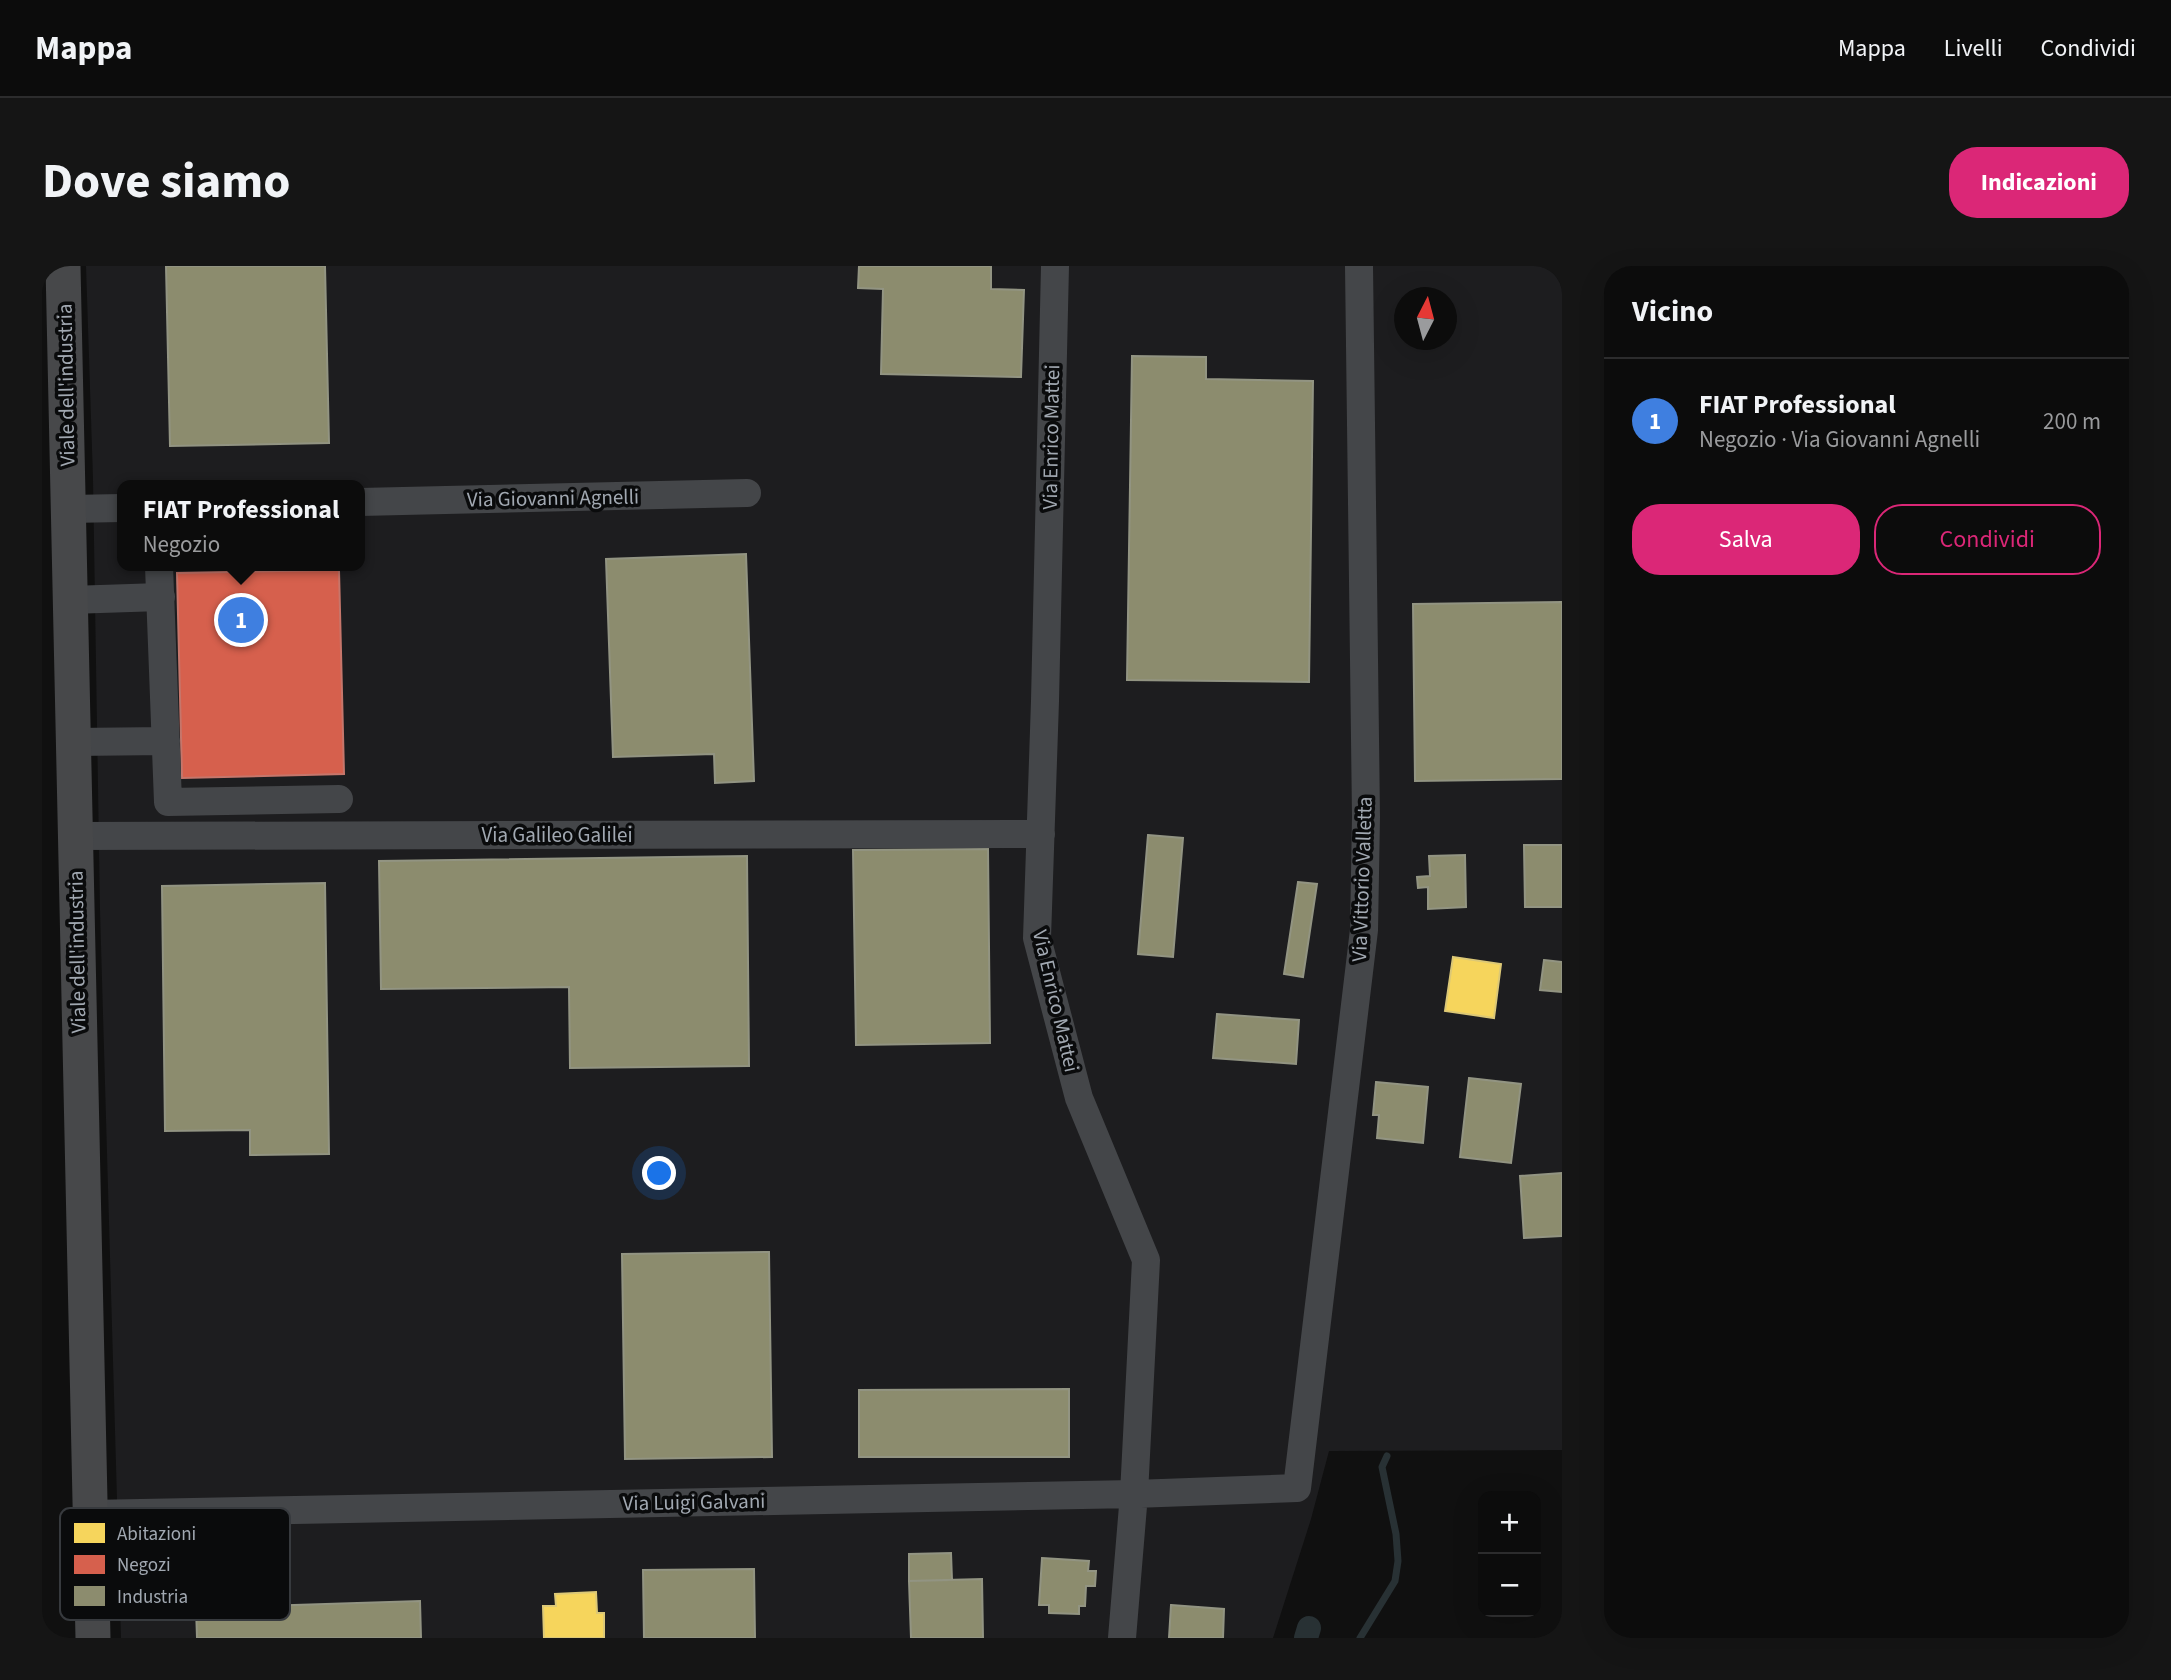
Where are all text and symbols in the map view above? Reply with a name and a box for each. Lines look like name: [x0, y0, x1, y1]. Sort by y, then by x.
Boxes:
text: Mappa: [35, 25, 132, 72]
text: Mappa: [1838, 31, 1906, 66]
text: Livelli: [1944, 31, 2003, 66]
text: Condividi: [2041, 31, 2136, 66]
text: Dove siamo: [42, 147, 291, 217]
button: Indicazioni: [1949, 147, 2129, 218]
north arrow: [1394, 287, 1457, 350]
text: Vicino: [1632, 290, 1713, 333]
street label: Viale dell'industria: [50, 303, 82, 467]
street label: Via Enrico Mattei: [1035, 364, 1067, 510]
text: FIAT Professional: [1699, 386, 1896, 423]
text: 1: [1649, 405, 1661, 438]
text: 200 m: [2043, 405, 2101, 438]
text: Negozio · Via Giovanni Agnelli: [1699, 423, 1980, 456]
popup: [117, 480, 365, 571]
street label: Via Giovanni Agnelli: [467, 481, 639, 515]
text: FIAT Professional: [143, 491, 339, 528]
button: Salva: [1632, 504, 1860, 575]
button: Condividi: [1874, 504, 2101, 575]
text: Negozio: [143, 528, 220, 561]
pin: 1: [218, 594, 264, 646]
street label: Via Vittorio Valletta: [1344, 796, 1380, 962]
street label: Via Galileo Galilei: [481, 820, 633, 850]
street label: Viale dell'industria: [61, 870, 93, 1034]
street label: Via Enrico Mattei: [1025, 927, 1087, 1075]
your location: [642, 1156, 676, 1190]
street label: Via Luigi Galvani: [622, 1486, 766, 1518]
map controls: [1478, 1491, 1541, 1617]
button: +: [1478, 1491, 1541, 1554]
legend: [60, 1508, 290, 1620]
text: Abitazioni: [117, 1521, 196, 1548]
text: Negozi: [117, 1552, 171, 1579]
button: −: [1478, 1554, 1541, 1617]
text: Industria: [117, 1584, 188, 1611]

